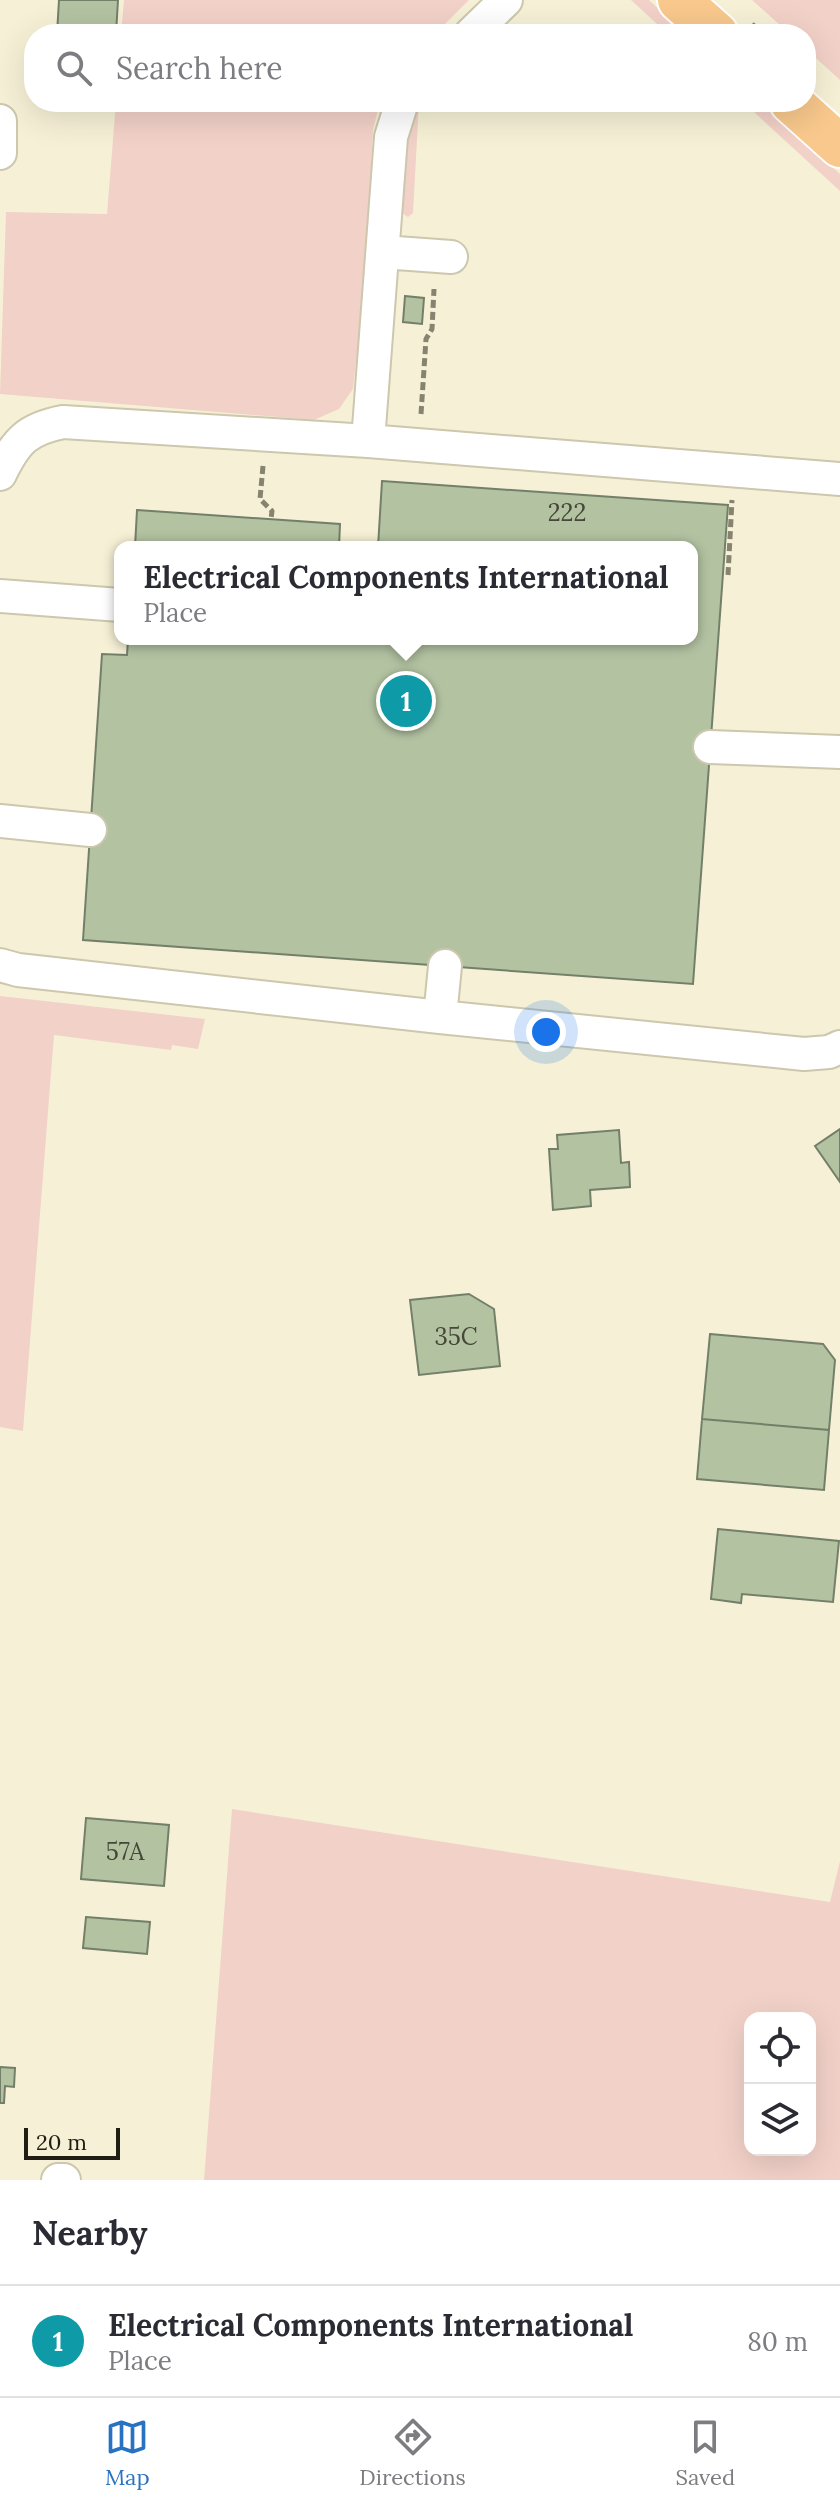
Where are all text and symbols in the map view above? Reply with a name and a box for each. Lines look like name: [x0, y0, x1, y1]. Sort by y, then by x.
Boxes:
search box: [24, 24, 816, 112]
icon: search: [52, 46, 96, 90]
text: Search here: [116, 49, 283, 87]
house number: 222: [548, 497, 586, 528]
popup: [114, 541, 698, 645]
text: Electrical Components International: [143, 558, 669, 596]
text: Place: [143, 596, 207, 629]
pin: 1: [380, 671, 432, 731]
your location: [526, 1012, 566, 1052]
house number: 35C: [434, 1321, 478, 1352]
house number: 57A: [106, 1836, 145, 1867]
map controls: [744, 2012, 816, 2156]
button: locate: [744, 2012, 816, 2084]
button: layers: [744, 2084, 816, 2156]
scale bar: [24, 2124, 120, 2160]
text: 20 m: [36, 2128, 87, 2156]
text: Nearby: [32, 2211, 148, 2254]
text: Electrical Components International: [108, 2306, 633, 2344]
text: 1: [53, 2325, 63, 2358]
text: 80 m: [747, 2325, 808, 2358]
text: Place: [108, 2344, 172, 2377]
tab: Map: [105, 2415, 150, 2491]
tab: Directions: [359, 2415, 466, 2491]
tab: Saved: [676, 2415, 735, 2491]

